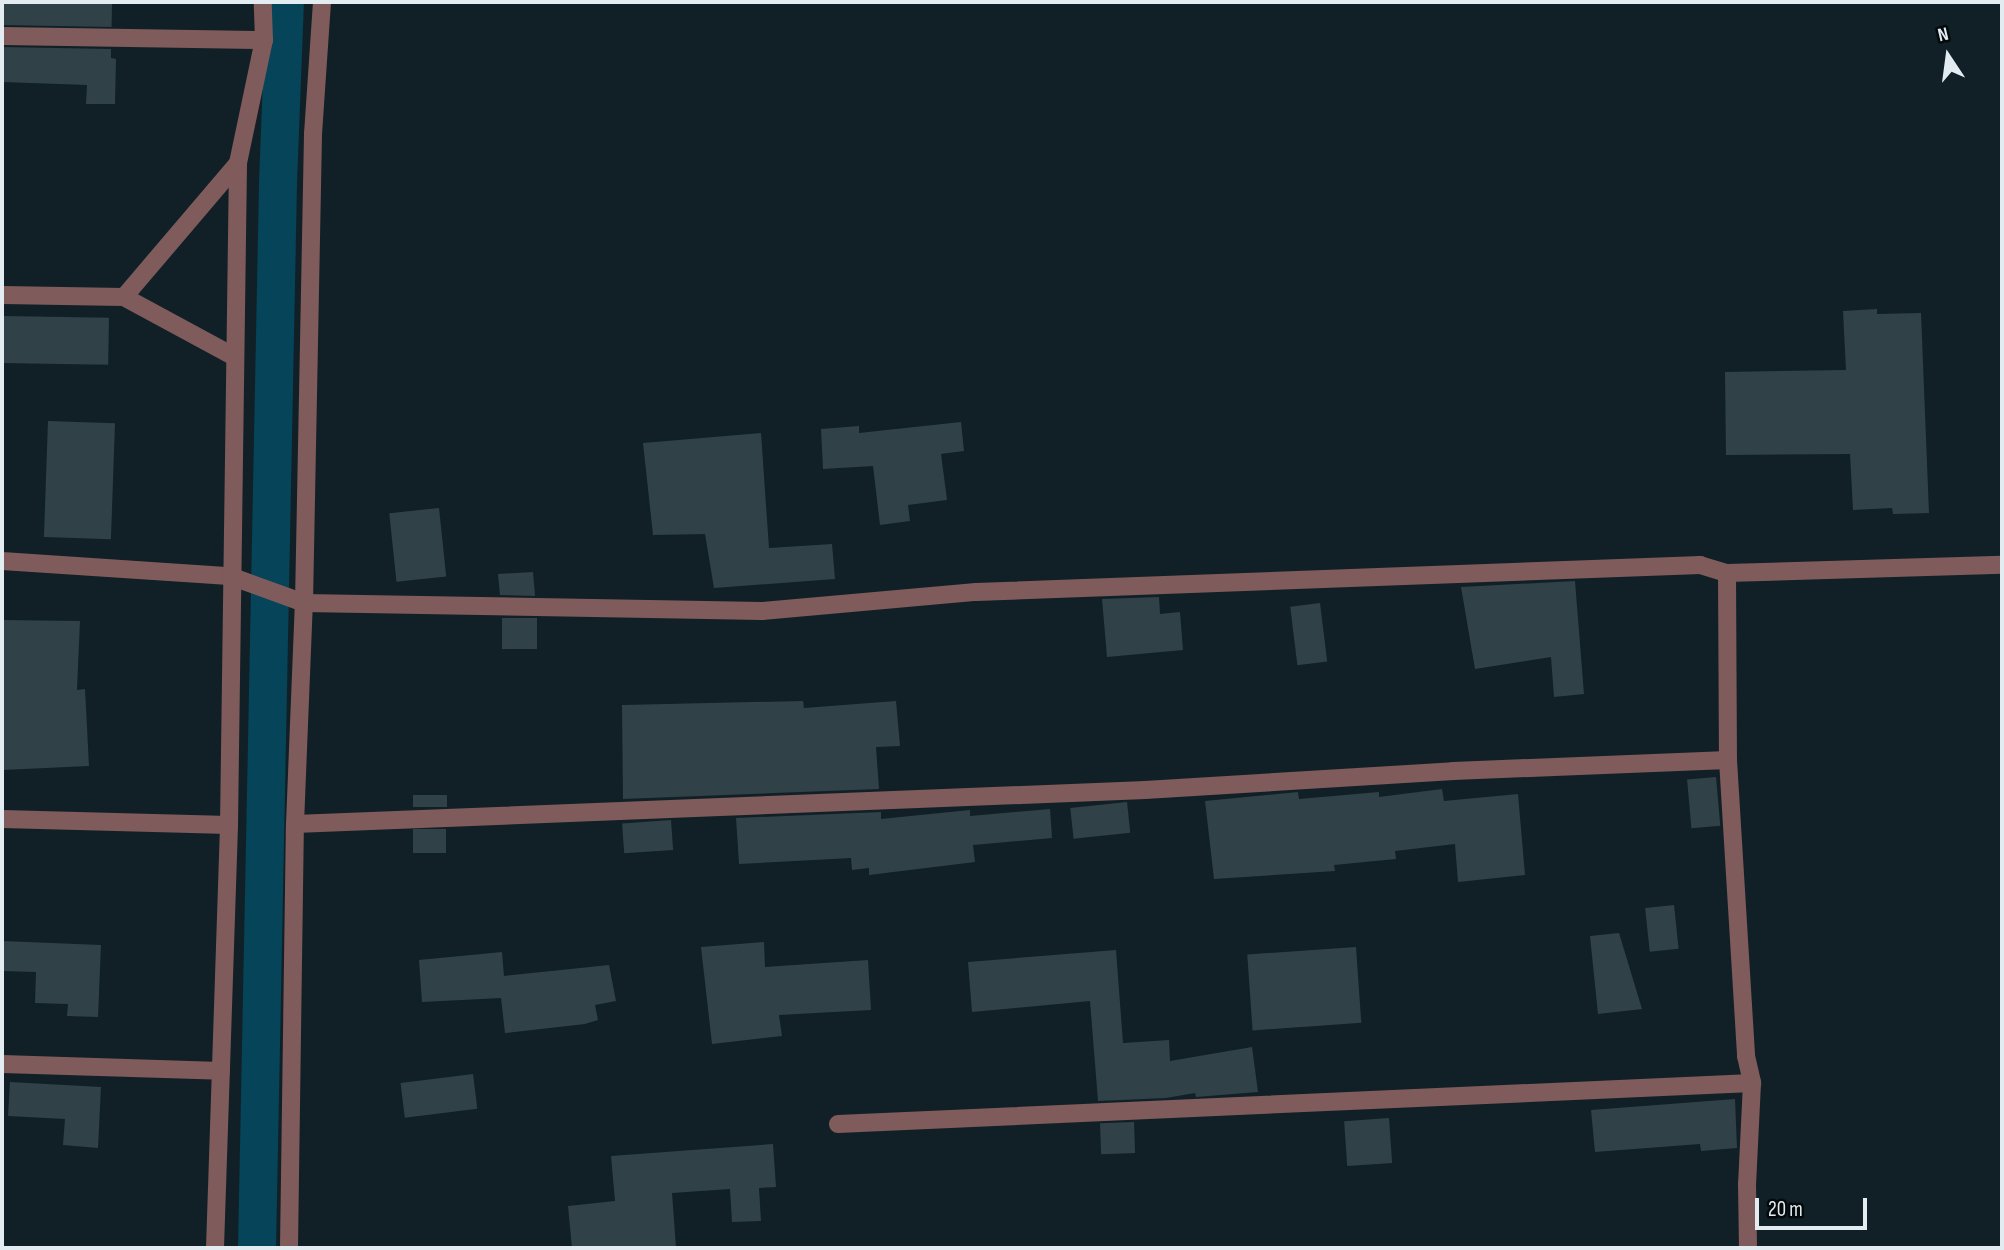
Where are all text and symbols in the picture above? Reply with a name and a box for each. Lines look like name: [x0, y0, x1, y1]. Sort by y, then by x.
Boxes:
north arrow: [1913, 21, 1983, 91]
text: N: [1936, 23, 1951, 47]
scale bar: [1759, 1184, 1871, 1228]
text: 20 m: [1768, 1197, 1803, 1222]

